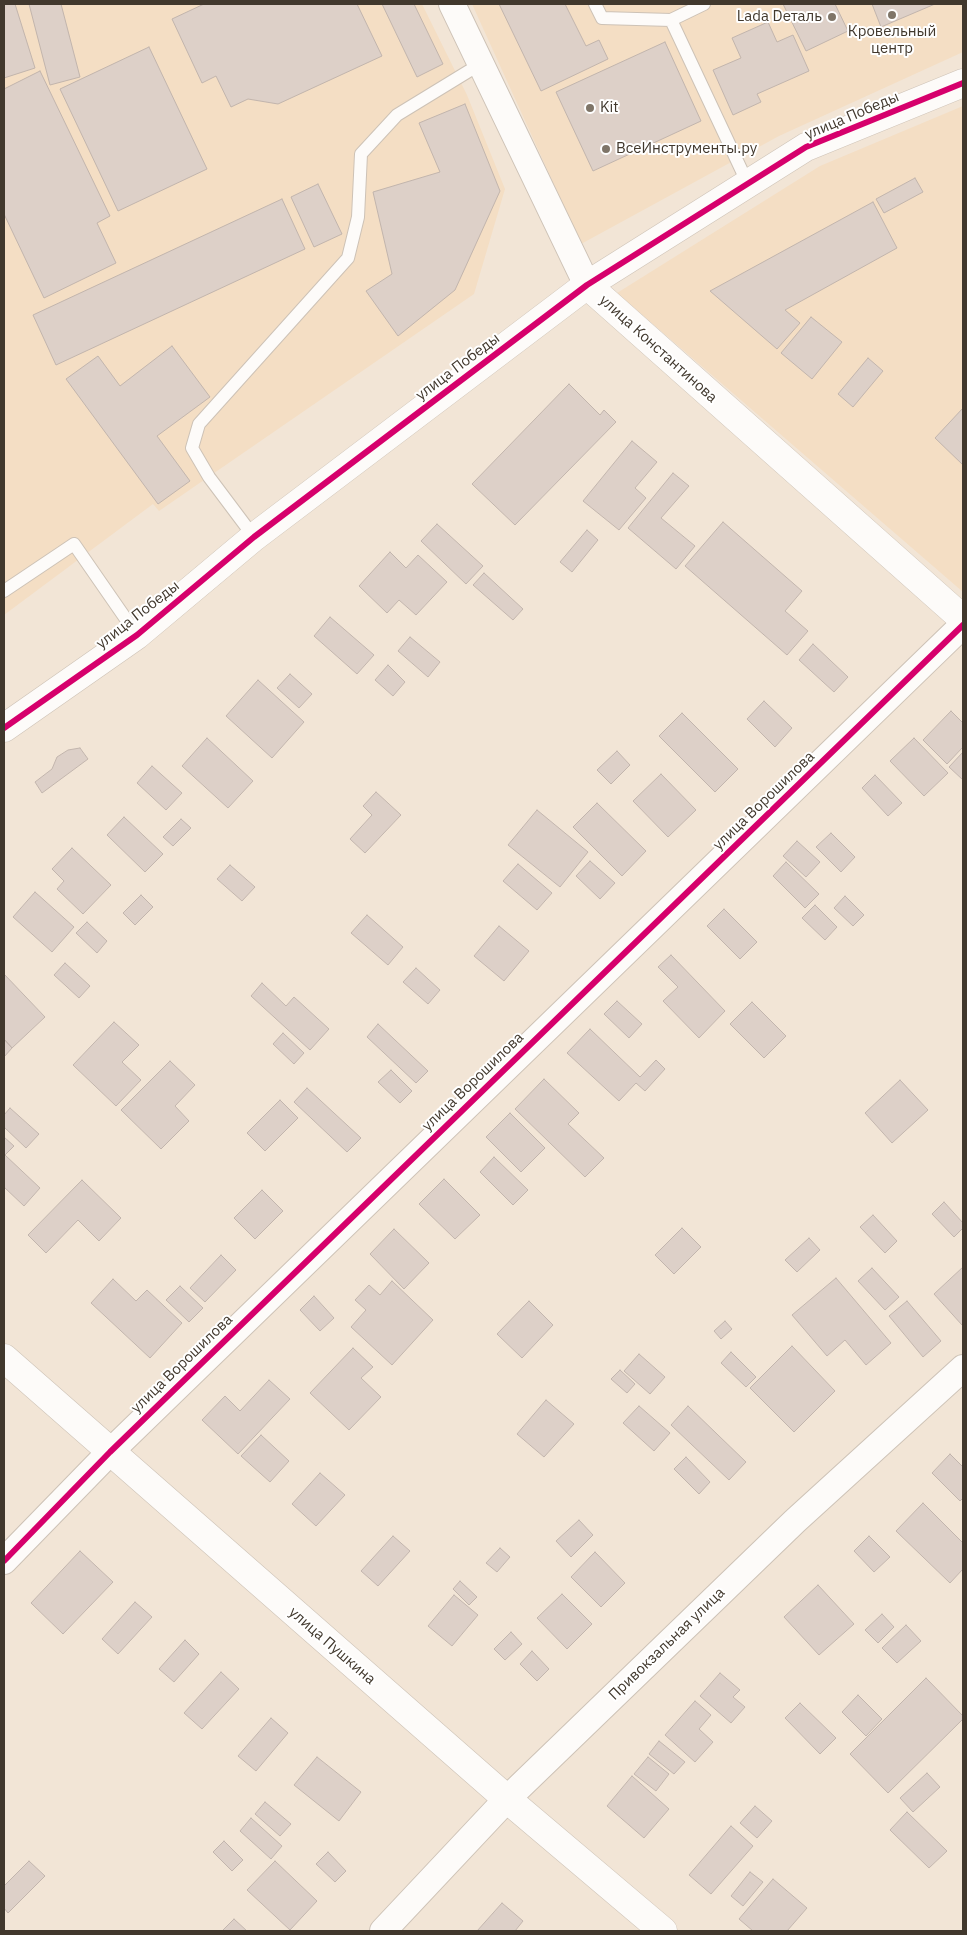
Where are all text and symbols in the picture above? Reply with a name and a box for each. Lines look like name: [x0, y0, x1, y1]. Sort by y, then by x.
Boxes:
place label: Lada Dеталь: [737, 8, 822, 26]
marker: Кровельный центр: [886, 9, 898, 21]
marker: Lada Dеталь: [826, 11, 838, 23]
place label: Кровельный центр: [848, 23, 936, 58]
street label: улица Победы: [802, 88, 902, 144]
place label: Kit: [600, 99, 619, 117]
marker: Kit: [584, 102, 596, 114]
place label: ВсеИнструменты.ру: [616, 140, 757, 158]
marker: ВсеИнструменты.ру: [600, 143, 612, 155]
street label: улица Константинова: [595, 291, 721, 407]
street label: улица Победы: [412, 330, 504, 404]
street label: улица Победы: [93, 577, 183, 653]
street label: улица Ворошилова: [709, 748, 819, 854]
street label: улица Ворошилова: [418, 1029, 528, 1135]
street label: улица Ворошилова: [127, 1311, 237, 1417]
street label: Привокзальная улица: [605, 1584, 729, 1704]
street label: улица Пушкина: [285, 1604, 379, 1688]

